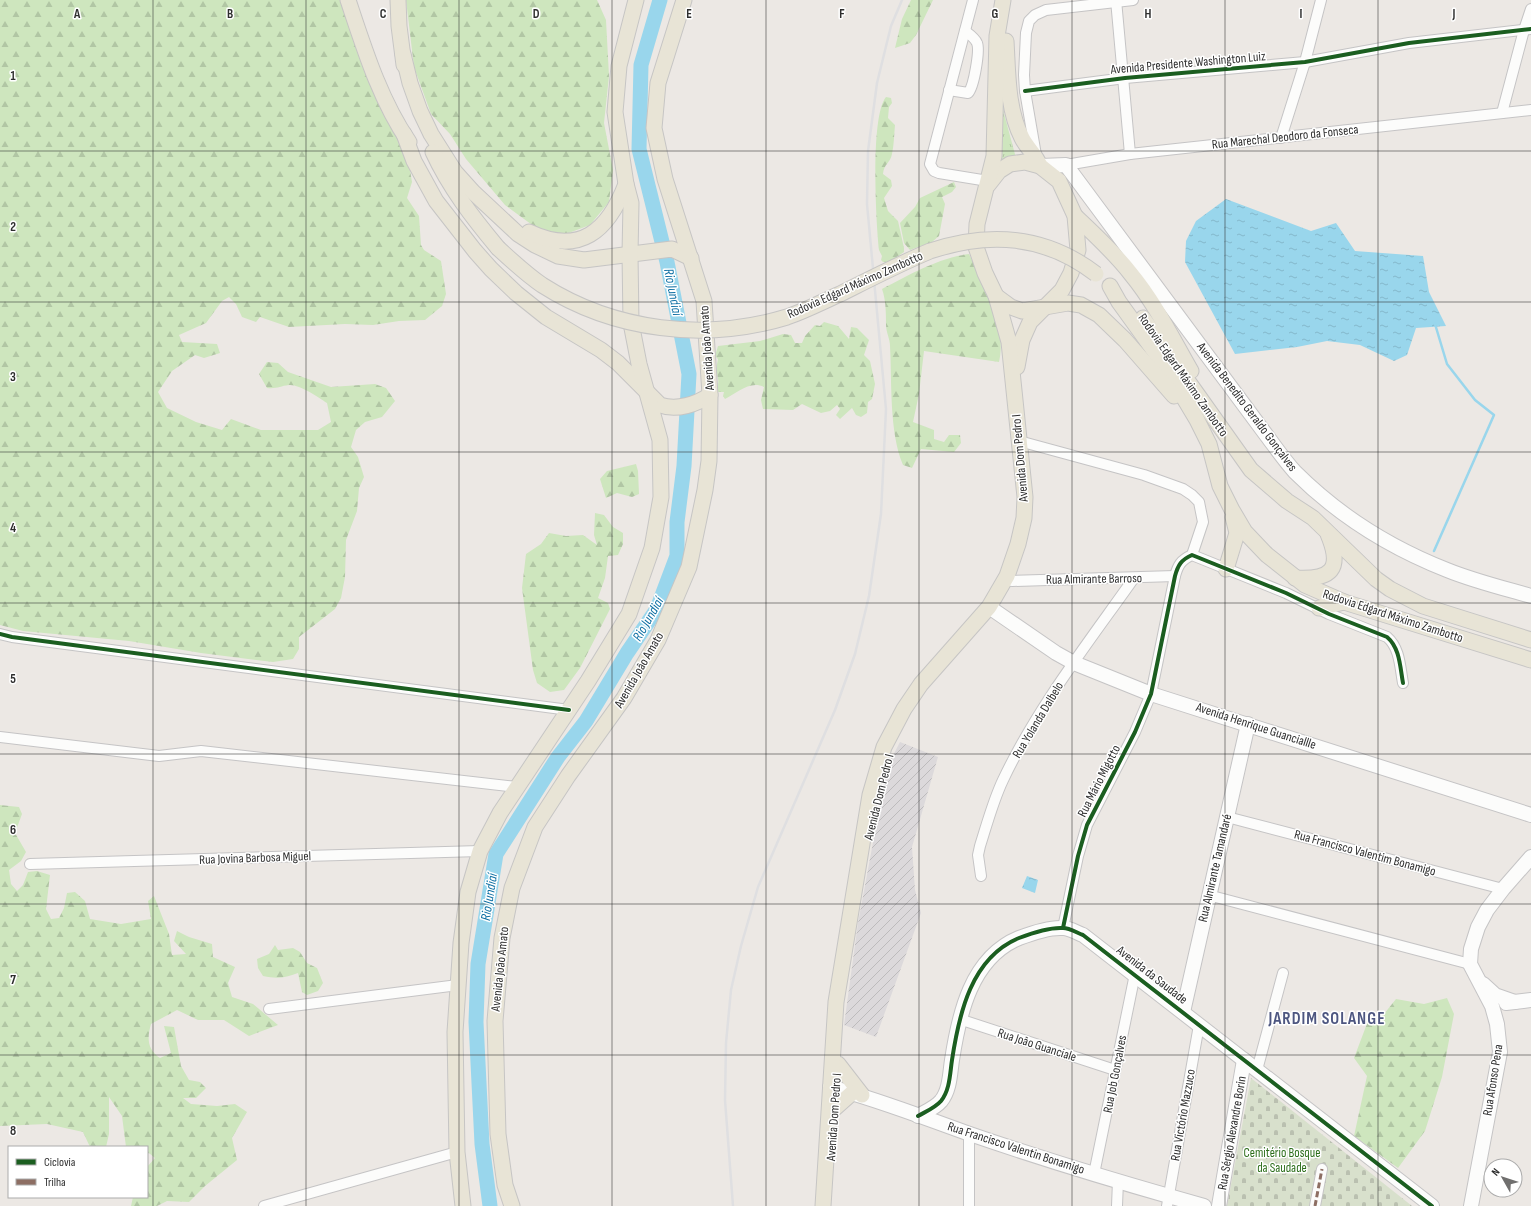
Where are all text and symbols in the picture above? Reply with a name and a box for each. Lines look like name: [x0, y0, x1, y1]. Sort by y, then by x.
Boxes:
text: A: [73, 6, 81, 22]
text: B: [227, 6, 233, 22]
text: C: [380, 6, 387, 22]
text: D: [533, 6, 540, 22]
text: E: [686, 6, 692, 22]
text: F: [839, 6, 845, 22]
text: G: [992, 6, 999, 22]
text: H: [1145, 6, 1152, 22]
text: I: [1300, 6, 1303, 22]
text: J: [1452, 6, 1456, 22]
street label: Avenida Presidente Washington Luiz: [1109, 48, 1266, 78]
text: 1: [10, 68, 16, 84]
street label: Rua Marechal Deodoro da Fonseca: [1211, 121, 1359, 153]
text: 2: [10, 219, 16, 235]
street label: Rodovia Edgard Máximo Zambotto: [785, 248, 925, 322]
water label: Rio Jundiaí: [660, 267, 686, 318]
street label: Avenida João Amato: [696, 305, 718, 392]
street label: Rodovia Edgard Máximo Zambotto: [1134, 310, 1232, 440]
street label: Avenida Benedito Geraldo Gonçalves: [1193, 339, 1301, 475]
text: 3: [10, 369, 16, 385]
street label: Avenida Dom Pedro I: [1008, 413, 1032, 504]
text: 4: [10, 520, 16, 536]
street label: Rua Almirante Barroso: [1046, 570, 1142, 588]
street label: Rodovia Edgard Máximo Zambotto: [1321, 586, 1465, 646]
water label: Rio Jundiaí: [629, 593, 668, 644]
street label: Avenida João Amato: [610, 629, 667, 712]
text: 5: [10, 671, 16, 687]
street label: Rua Yolanda Dalbelo: [1009, 679, 1067, 761]
street label: Avenida Henrique Guanciallle: [1193, 699, 1318, 753]
street label: Rua Mário Migotto: [1074, 742, 1124, 820]
street label: Avenida Dom Pedro I: [860, 752, 897, 843]
street label: Rua Almirante Tamandaré: [1195, 812, 1235, 924]
text: 6: [10, 822, 16, 838]
street label: Rua Francisco Valentim Bonamigo: [1292, 826, 1438, 880]
street label: Rua Jovina Barbosa Miguel: [199, 848, 311, 868]
water label: Rio Jundiaí: [477, 871, 501, 922]
street label: Avenida João Amato: [487, 926, 512, 1013]
street label: Avenida da Saudade: [1113, 942, 1191, 1008]
text: 7: [10, 972, 16, 988]
district label: JARDIM SOLANGE: [1267, 1009, 1386, 1029]
street label: Rua João Guanciale: [996, 1025, 1078, 1065]
street label: Rua Job Gonçalves: [1100, 1033, 1130, 1114]
street label: Rua Afonso Pena: [1479, 1043, 1507, 1117]
street label: Rua Victório Mazzuco: [1167, 1068, 1199, 1162]
street label: Avenida Dom Pedro I: [823, 1073, 845, 1162]
street label: Rua Sérgio Alexandre Borin: [1214, 1075, 1250, 1191]
street label: Rua Francisco Valentin Bonamigo: [945, 1118, 1087, 1178]
text: 8: [10, 1123, 16, 1139]
park label: Cemitério Bosque da Saudade: [1244, 1145, 1320, 1176]
legend: [8, 1146, 148, 1198]
text: Ciclovia: [44, 1155, 76, 1170]
north arrow: [1483, 1158, 1523, 1198]
text: N: [1489, 1166, 1503, 1178]
text: Trilha: [44, 1175, 66, 1190]

